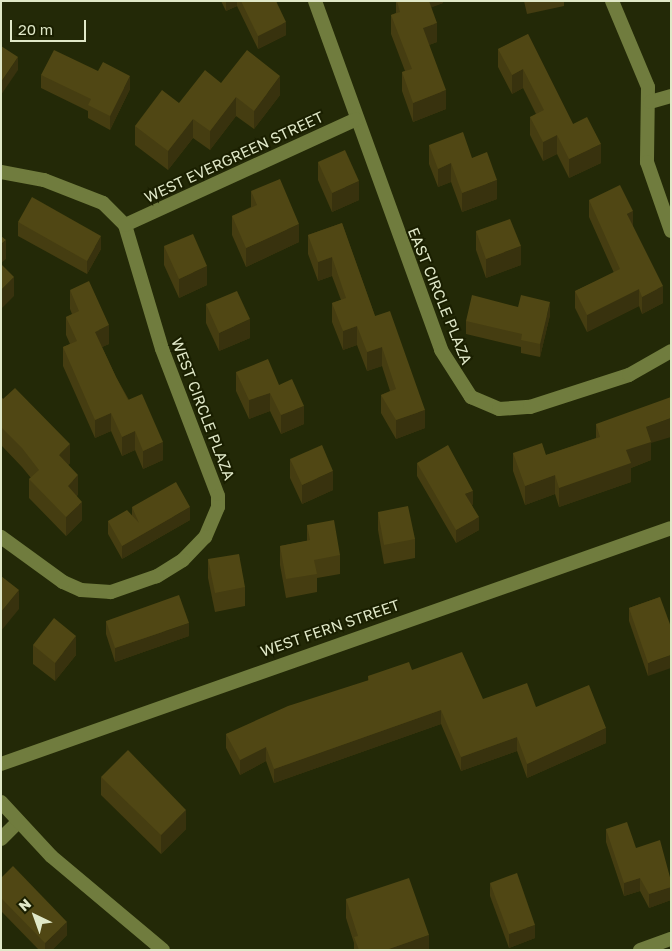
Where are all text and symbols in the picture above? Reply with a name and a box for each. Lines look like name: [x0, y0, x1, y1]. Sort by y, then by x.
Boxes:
scale bar: [12, 10, 89, 42]
text: 20 m: [18, 20, 53, 38]
street label: WEST EVERGREEN STREET: [142, 107, 326, 207]
street label: EAST CIRCLE PLAZA: [404, 225, 476, 367]
street label: WEST CIRCLE PLAZA: [168, 335, 238, 483]
street label: WEST FERN STREET: [258, 596, 402, 660]
north arrow: [10, 891, 60, 941]
text: N: [15, 895, 34, 914]

